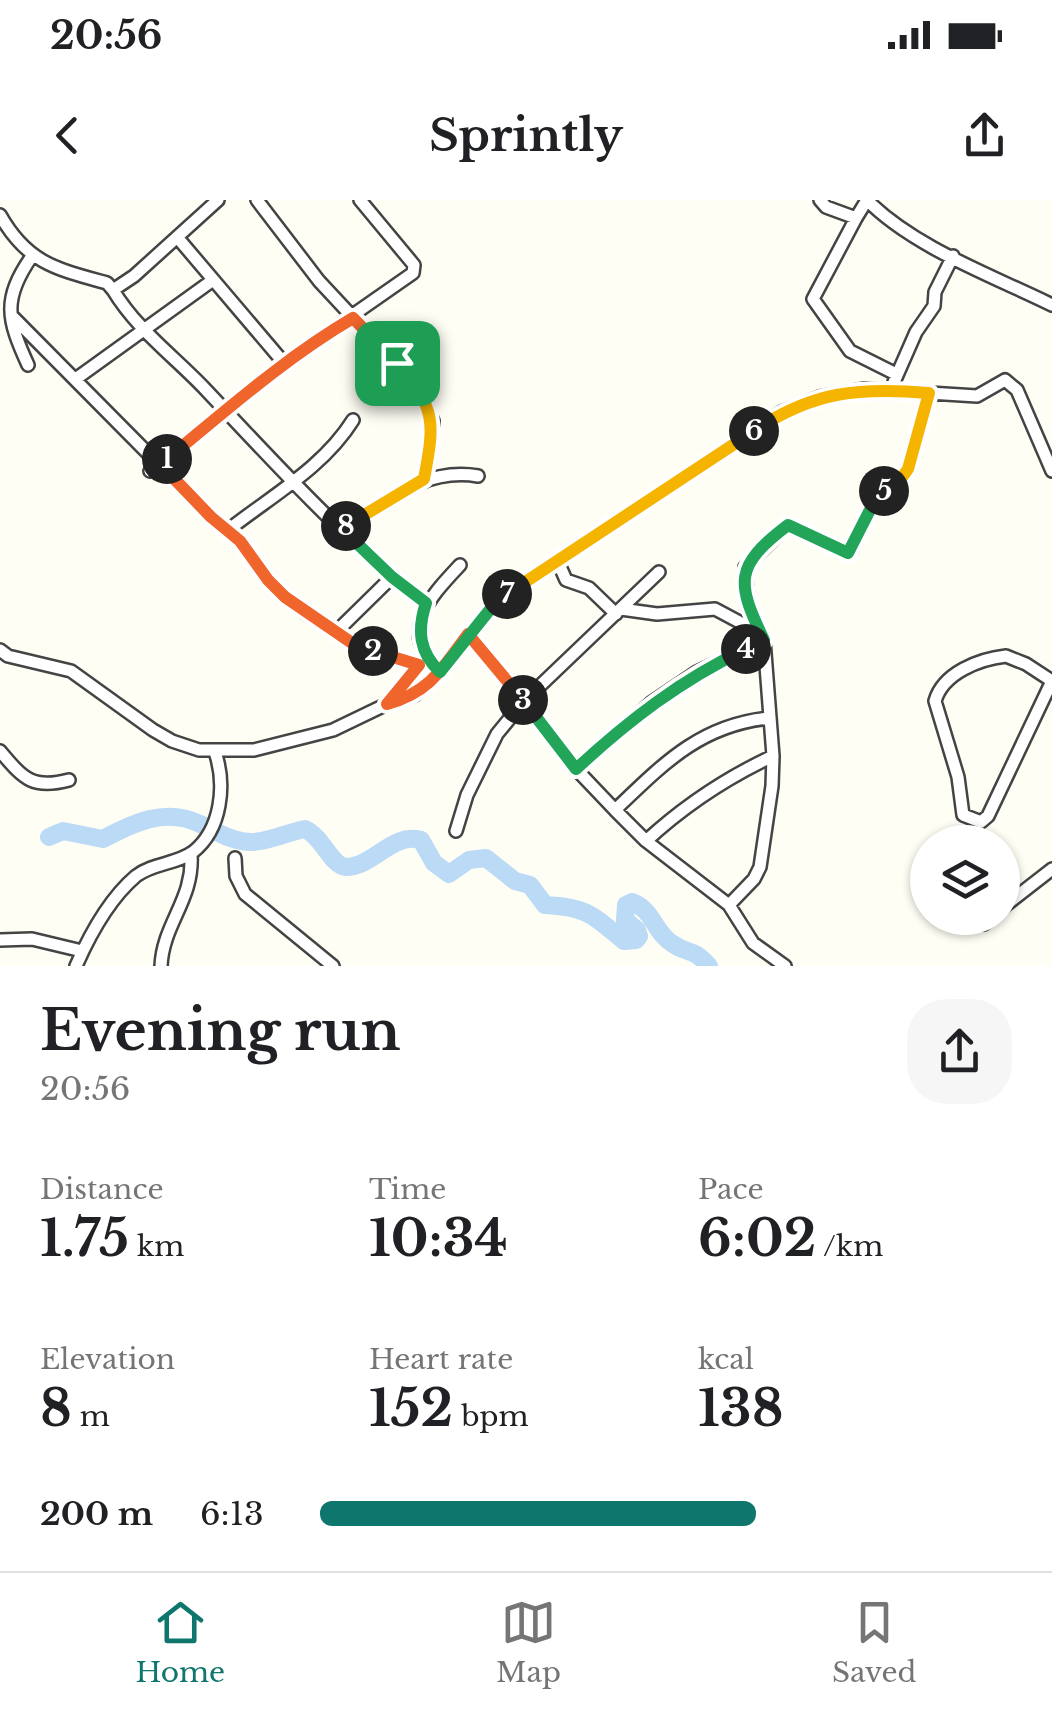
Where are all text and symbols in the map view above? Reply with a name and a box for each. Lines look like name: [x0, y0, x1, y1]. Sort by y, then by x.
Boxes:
text: 20:56: [50, 12, 162, 59]
text: Sprintly: [429, 107, 623, 163]
icon: back: [40, 108, 95, 163]
icon: share: [957, 108, 1012, 163]
pin: [355, 321, 440, 406]
icon: arrive: [370, 336, 425, 391]
pin: 6: [729, 406, 779, 456]
text: 6: [745, 413, 763, 448]
pin: 1: [142, 434, 192, 484]
text: 1: [161, 441, 173, 476]
pin: 5: [859, 466, 909, 516]
text: 5: [876, 473, 892, 508]
pin: 8: [321, 501, 371, 551]
text: 8: [337, 508, 355, 543]
pin: 7: [482, 569, 532, 619]
text: 7: [500, 576, 514, 611]
pin: 4: [721, 624, 771, 674]
pin: 2: [348, 626, 398, 676]
text: 4: [737, 631, 755, 666]
text: 2: [364, 633, 382, 668]
pin: 3: [498, 675, 548, 725]
text: 3: [514, 682, 532, 717]
map controls: [910, 825, 1020, 935]
button: layers: [910, 825, 1020, 935]
text: Evening run: [40, 997, 400, 1065]
button: share: [907, 999, 1012, 1104]
text: 20:56: [40, 1069, 130, 1109]
text: Distance: [40, 1172, 163, 1207]
text: Time: [369, 1172, 446, 1207]
text: Pace: [698, 1172, 763, 1207]
text: 1.75: [40, 1207, 129, 1270]
text: 10:34: [369, 1207, 508, 1270]
text: 6:02: [698, 1207, 816, 1270]
text: km: [129, 1229, 184, 1264]
text: /km: [816, 1229, 883, 1264]
text: Elevation: [40, 1342, 175, 1377]
text: Heart rate: [369, 1342, 513, 1377]
text: kcal: [698, 1342, 754, 1377]
text: 8: [40, 1377, 72, 1440]
text: 152: [369, 1377, 453, 1440]
text: 138: [698, 1377, 783, 1440]
text: m: [72, 1399, 110, 1434]
text: bpm: [453, 1399, 529, 1434]
text: 200 m: [40, 1494, 153, 1534]
text: 6:13: [200, 1494, 264, 1534]
tab: Home: [135, 1595, 225, 1690]
tab: Map: [496, 1595, 561, 1690]
tab: Saved: [832, 1595, 916, 1690]

